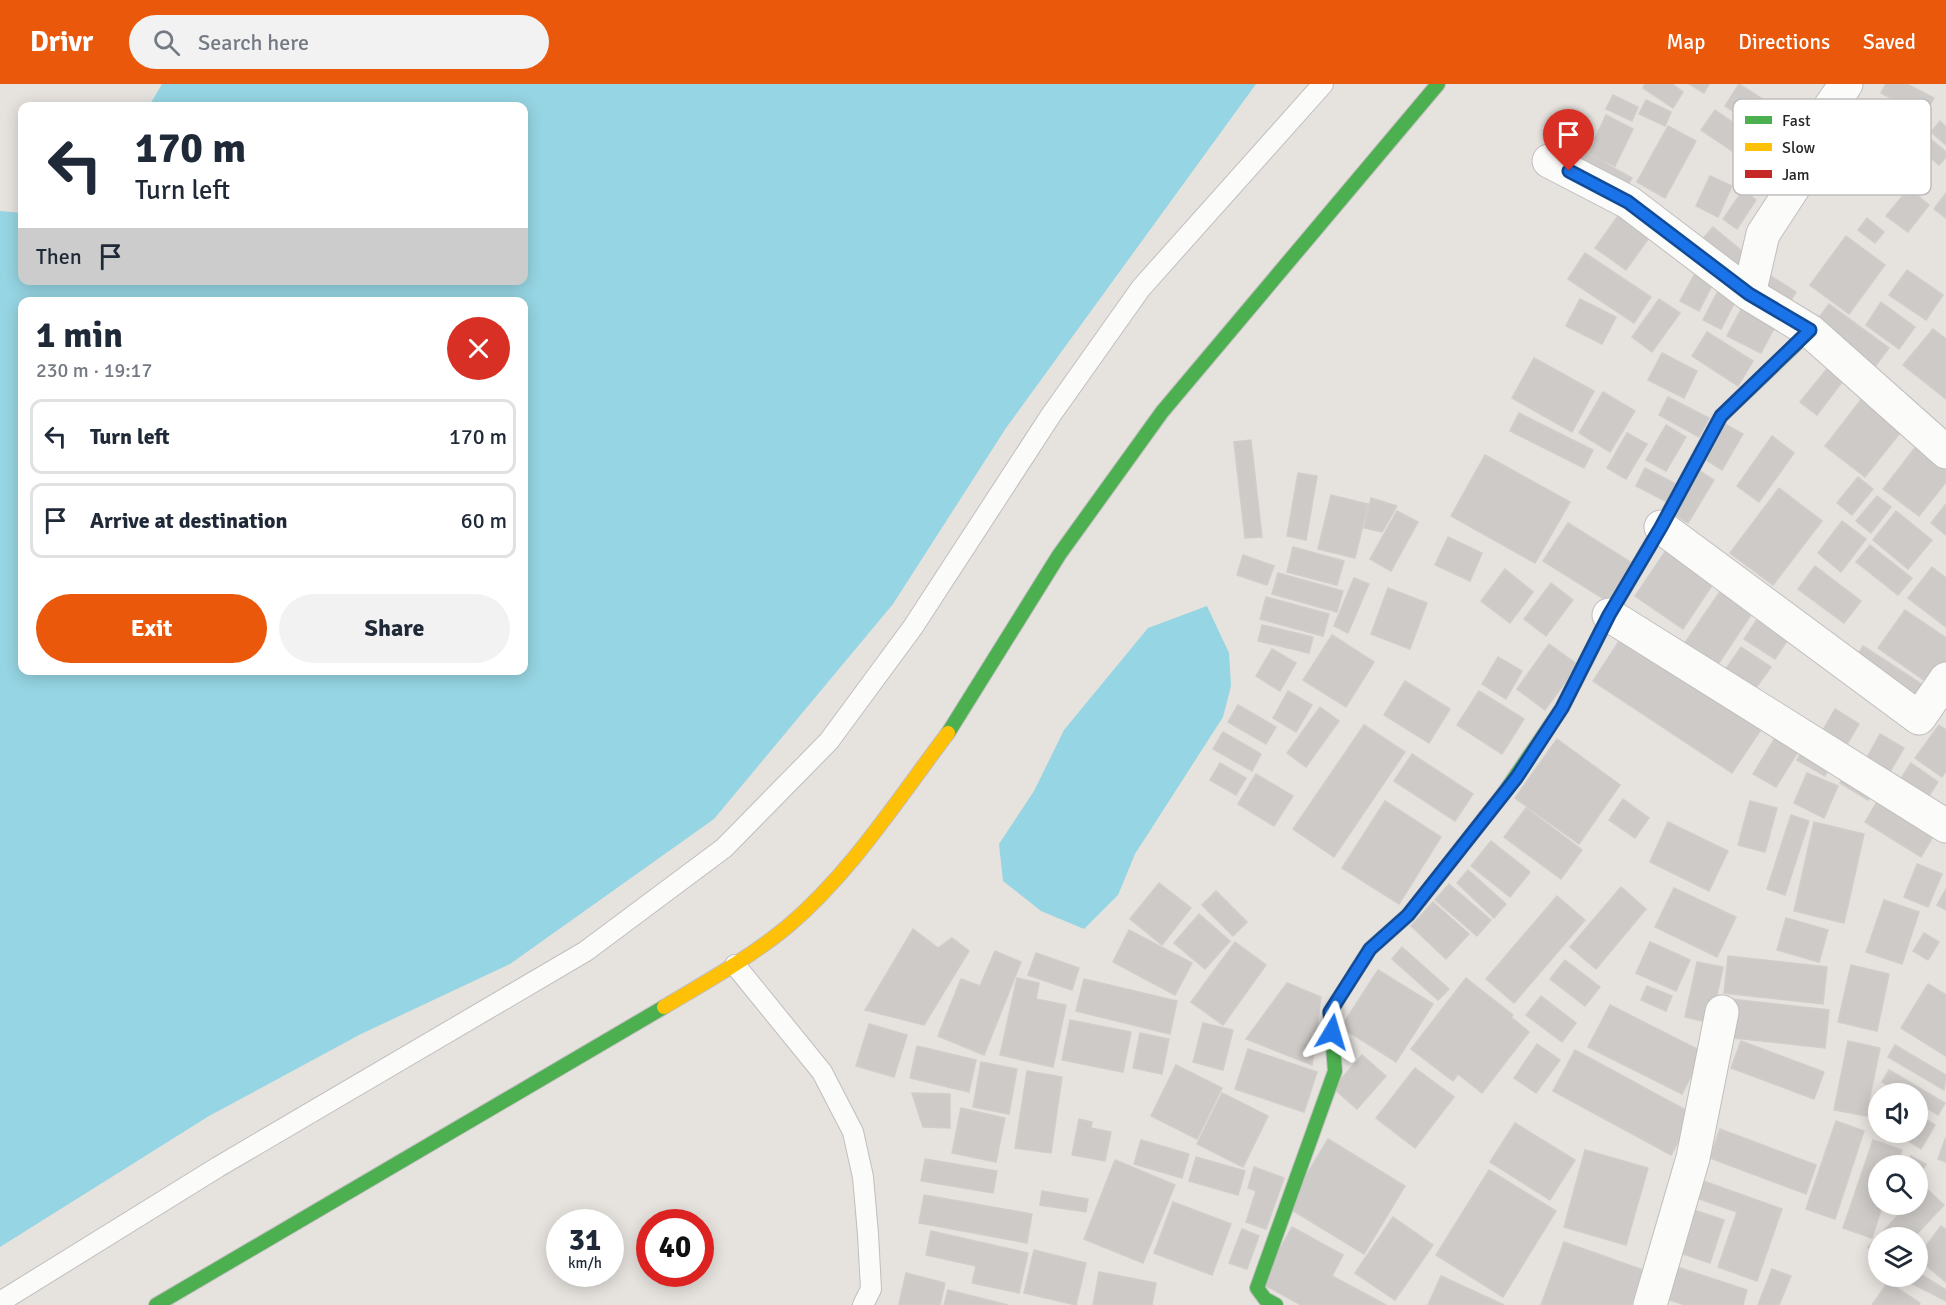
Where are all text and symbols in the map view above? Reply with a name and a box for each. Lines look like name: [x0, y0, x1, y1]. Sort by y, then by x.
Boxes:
search box: [129, 15, 549, 69]
text: Drivr: [30, 25, 93, 59]
icon: search: [150, 26, 183, 59]
text: Search here: [198, 29, 309, 56]
text: Map: [1667, 29, 1705, 55]
text: Directions: [1738, 29, 1830, 55]
text: Saved: [1863, 29, 1916, 55]
legend: [1733, 99, 1931, 195]
pin: [1543, 109, 1594, 171]
text: Fast: [1782, 111, 1811, 131]
icon: arrive: [1552, 118, 1585, 151]
text: 170 m: [135, 123, 246, 174]
icon: left: [36, 126, 114, 204]
text: Slow: [1782, 138, 1816, 158]
text: Jam: [1782, 165, 1810, 185]
text: Turn left: [135, 174, 230, 207]
icon: arrive: [94, 240, 127, 273]
text: Then: [36, 243, 82, 270]
text: 1 min: [36, 313, 123, 358]
button: close: [447, 317, 510, 380]
text: 230 m · 19:17: [36, 358, 152, 383]
icon: left: [39, 420, 72, 453]
text: Turn left: [90, 423, 170, 450]
text: 170 m: [449, 423, 507, 450]
icon: arrive: [39, 504, 72, 537]
text: Arrive at destination: [90, 507, 287, 534]
text: 60 m: [461, 507, 507, 534]
button: Exit: [36, 594, 267, 663]
button: Share: [279, 594, 510, 663]
position arrow: [1300, 1000, 1364, 1064]
map controls: [1868, 1083, 1928, 1287]
button: sound: [1868, 1083, 1928, 1143]
button: search: [1868, 1155, 1928, 1215]
speed limit sign: 40: [636, 1209, 714, 1287]
text: 31: [569, 1222, 601, 1259]
button: layers: [1868, 1227, 1928, 1287]
text: km/h: [568, 1254, 602, 1272]

